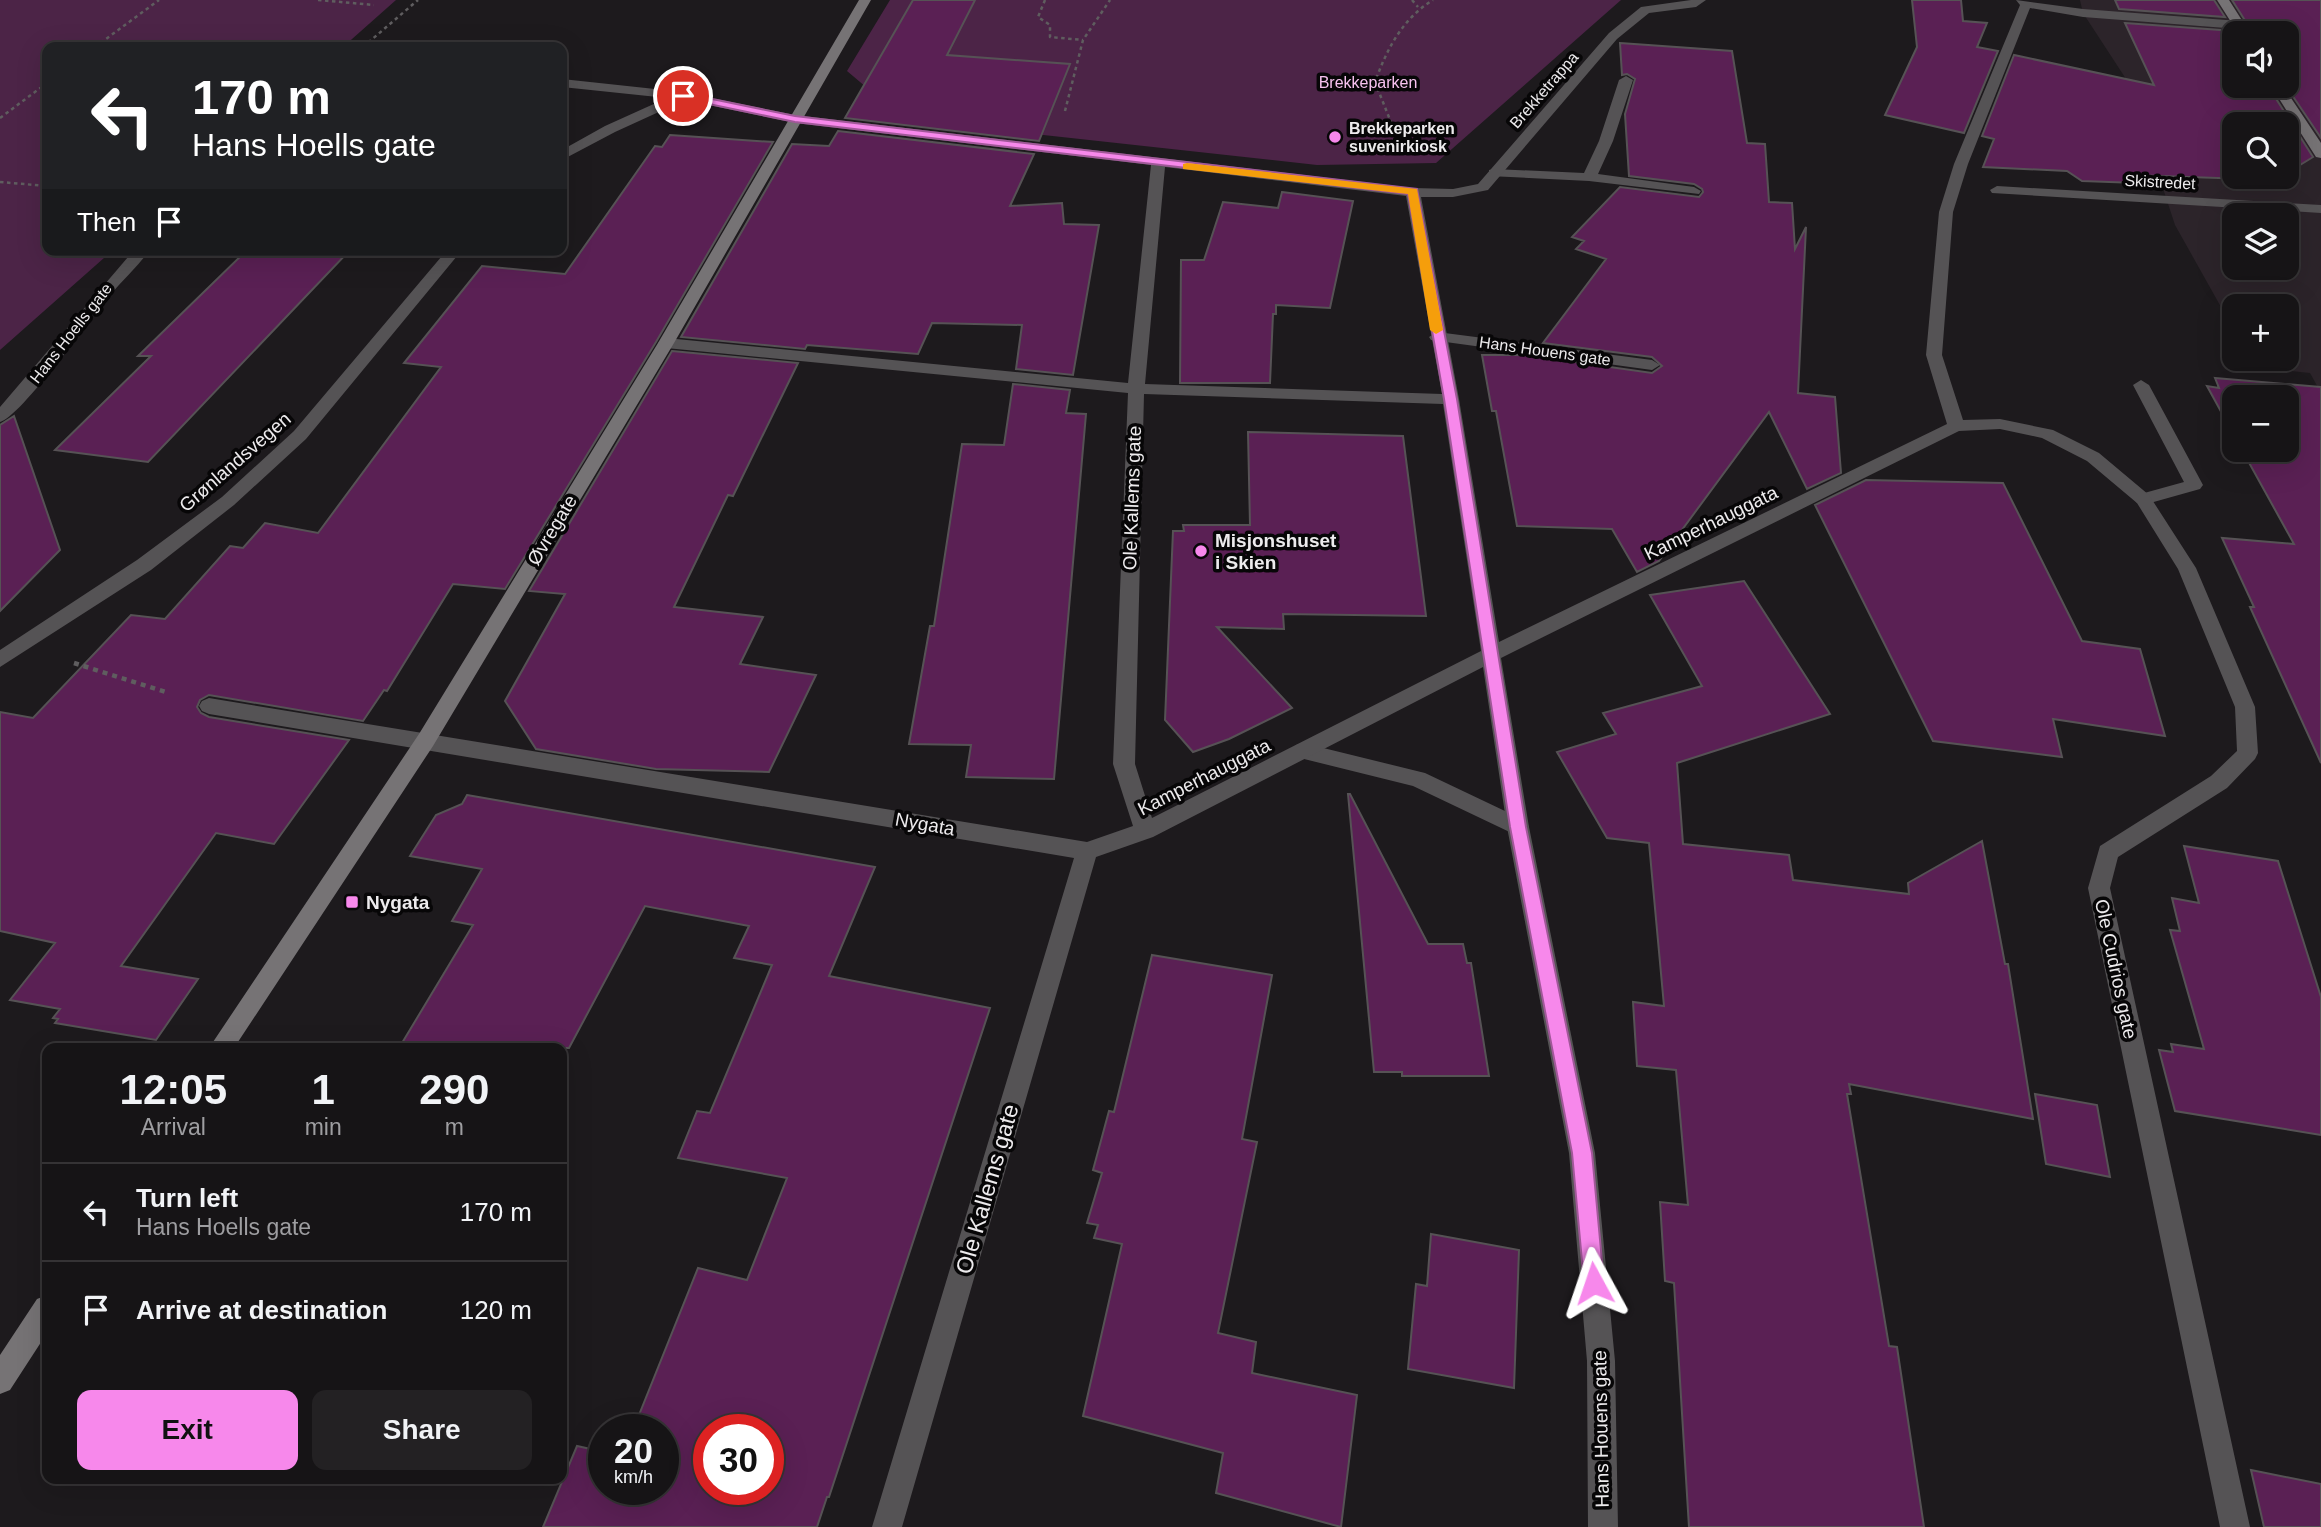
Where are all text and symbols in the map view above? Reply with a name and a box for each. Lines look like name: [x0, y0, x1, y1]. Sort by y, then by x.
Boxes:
map controls: [2222, 21, 2299, 462]
button: sound: [2222, 21, 2299, 98]
street label: Brekketrappa: [1506, 48, 1582, 131]
pin: [653, 66, 713, 126]
icon: left: [77, 70, 168, 161]
text: 170 m: [192, 70, 331, 124]
park label: Brekkeparken: [1319, 74, 1417, 91]
icon: arrive: [664, 77, 702, 115]
button: search: [2222, 112, 2299, 189]
place label: Brekkeparken suvenirkiosk: [1349, 120, 1455, 155]
text: Hans Hoells gate: [192, 127, 436, 163]
marker: Brekkeparken suvenirkiosk: [1327, 129, 1343, 145]
street label: Skistredet: [2124, 172, 2197, 192]
icon: arrive: [150, 203, 188, 241]
button: layers: [2222, 203, 2299, 280]
text: Then: [77, 207, 136, 237]
street label: Hans Hoells gate: [27, 280, 115, 386]
button: +: [2222, 294, 2299, 371]
street label: Hans Houens gate: [1478, 333, 1612, 369]
button: −: [2222, 385, 2299, 462]
street label: Grønlandsvegen: [175, 408, 295, 516]
street label: Ole Kallems gate: [1119, 425, 1145, 571]
street label: Kamperhauggata: [1641, 481, 1782, 564]
street label: Øvregate: [523, 491, 581, 569]
place label: Misjonshuset i Skien: [1215, 530, 1337, 573]
marker: Misjonshuset i Skien: [1193, 543, 1209, 559]
street label: Kamperhauggata: [1134, 734, 1274, 819]
street label: Nygata: [894, 808, 957, 840]
place label: Nygata: [366, 892, 430, 913]
marker: Nygata: [344, 894, 360, 910]
street label: Ole Cudrios gate: [2091, 897, 2141, 1041]
text: 12:05: [120, 1066, 227, 1113]
text: 1: [311, 1066, 335, 1113]
text: 290: [419, 1066, 489, 1113]
street label: Ole Kallems gate: [950, 1101, 1024, 1277]
text: Arrival: [141, 1114, 206, 1140]
text: min: [305, 1114, 342, 1140]
text: m: [445, 1114, 464, 1140]
text: Turn left: [136, 1183, 238, 1213]
icon: left: [77, 1193, 115, 1231]
text: 170 m: [460, 1197, 532, 1227]
text: Hans Hoells gate: [136, 1214, 311, 1240]
position arrow: [1557, 1246, 1631, 1320]
icon: arrive: [77, 1291, 115, 1329]
text: Arrive at destination: [136, 1295, 387, 1325]
text: 120 m: [460, 1295, 532, 1325]
street label: Hans Houens gate: [1589, 1350, 1613, 1508]
button: Exit: [77, 1390, 298, 1470]
button: Share: [312, 1390, 532, 1470]
speed limit sign: 30: [693, 1414, 784, 1505]
text: 20: [614, 1431, 653, 1470]
text: km/h: [614, 1467, 653, 1487]

